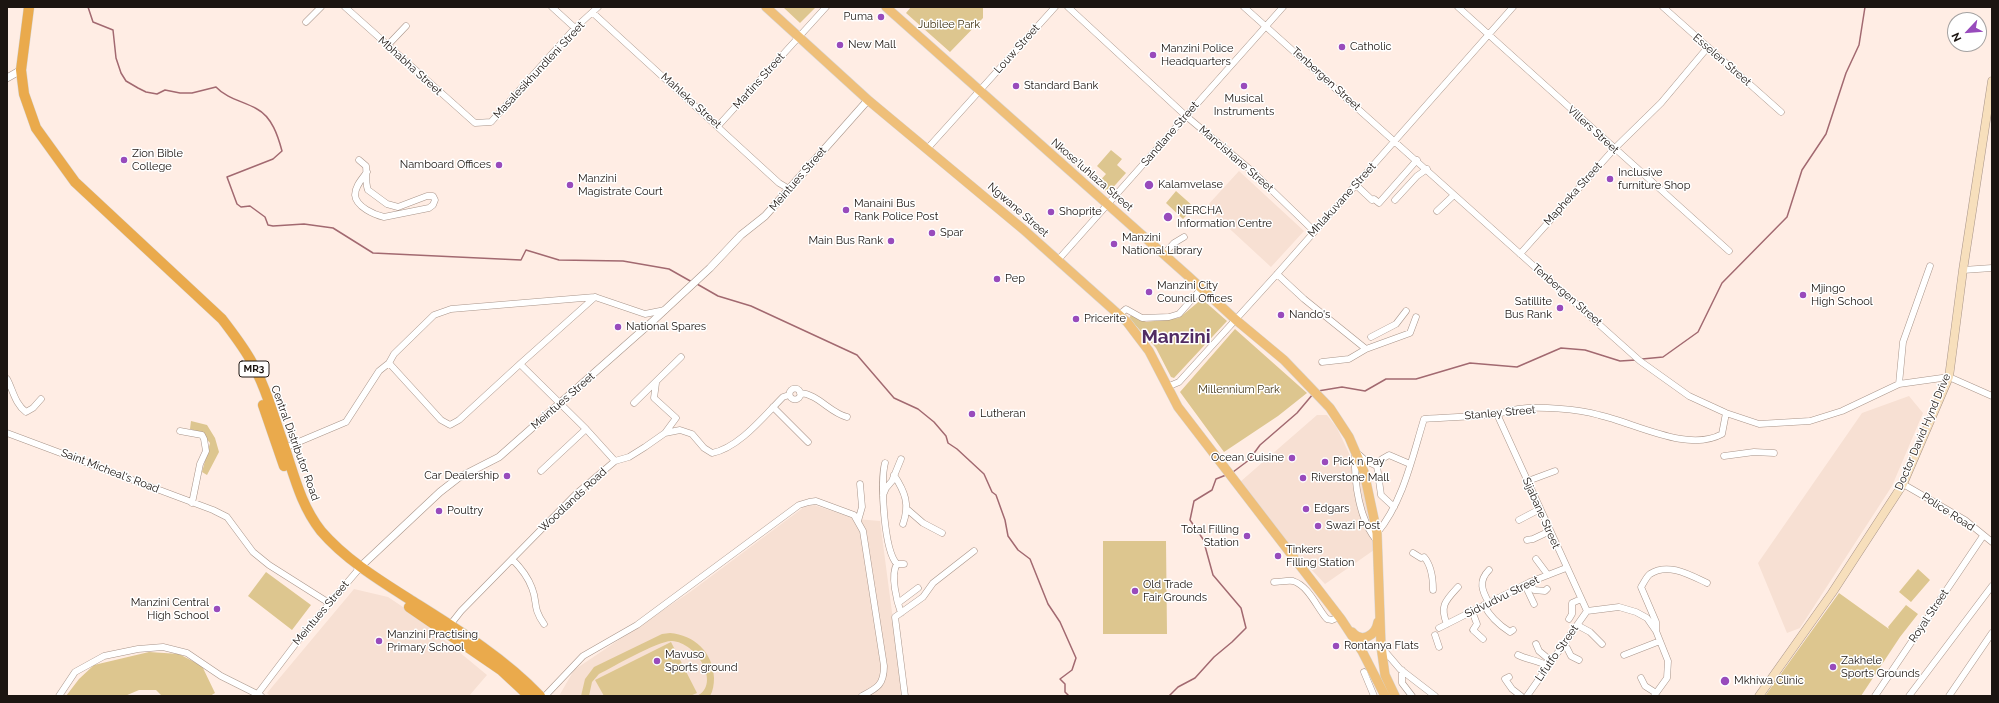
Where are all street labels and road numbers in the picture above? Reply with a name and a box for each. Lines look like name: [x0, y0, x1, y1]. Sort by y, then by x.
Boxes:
street label: Masalesikhundleni Street: [491, 19, 587, 121]
street label: Louw Street: [991, 22, 1043, 76]
street label: Esselen Street: [1690, 31, 1754, 89]
street label: Mbhabha Street: [375, 34, 445, 98]
street label: Tenbergen Street: [1289, 45, 1363, 113]
street label: Martins Street: [730, 50, 788, 112]
street label: Mahleka Street: [658, 70, 724, 132]
street label: Sandlane Street: [1138, 99, 1202, 169]
street label: Villers Street: [1565, 103, 1621, 157]
street label: Mancishane Street: [1196, 123, 1276, 195]
street label: Nkose'luhlaza Street: [1048, 136, 1136, 214]
street label: Meintues Street: [767, 144, 829, 214]
street label: Mhlakuvane Street: [1305, 160, 1379, 240]
street label: Mapheka Street: [1541, 160, 1605, 228]
street label: Ngwane Street: [985, 180, 1051, 240]
street label: Tenbergen Street: [1529, 261, 1605, 329]
road number: MR3: [239, 361, 269, 377]
street label: Meintues Street: [528, 370, 598, 432]
street label: Doctor David Hynd Drive: [1892, 372, 1954, 492]
street label: Central Distributor Road: [268, 384, 322, 502]
street label: Stanley Street: [1464, 403, 1536, 423]
street label: Saint Micheal's Road: [59, 446, 161, 496]
street label: Woodlands Road: [537, 465, 609, 535]
street label: Sijabane Street: [1519, 475, 1563, 551]
street label: Police Road: [1919, 490, 1977, 534]
street label: Sidvudvu Street: [1463, 573, 1541, 621]
street label: Meintues Street: [290, 578, 352, 648]
street label: Royal Street: [1906, 587, 1952, 645]
street label: Lifutfo Street: [1533, 622, 1581, 684]

